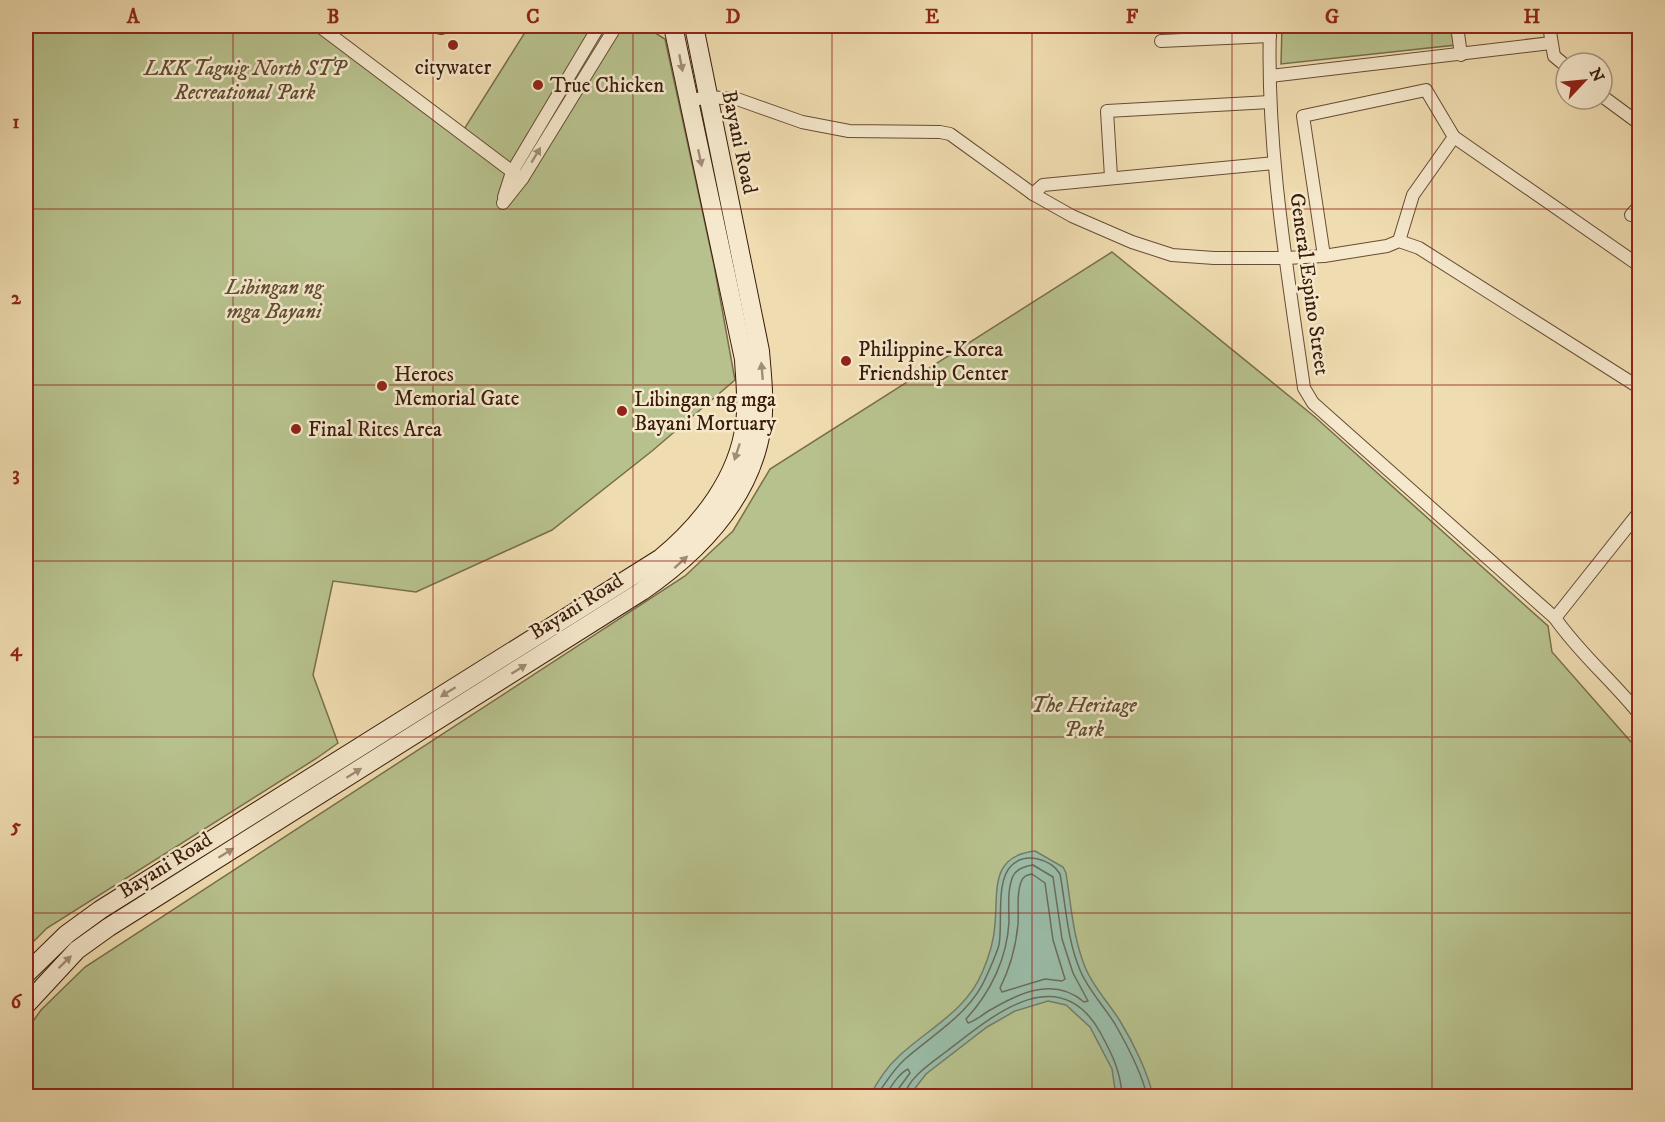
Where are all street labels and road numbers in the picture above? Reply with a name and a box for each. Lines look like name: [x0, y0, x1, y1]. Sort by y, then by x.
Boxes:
street label: Bayani Road: [715, 88, 763, 197]
street label: General Espino Street: [1283, 191, 1335, 377]
street label: Bayani Road: [525, 568, 629, 646]
street label: Bayani Road: [114, 827, 218, 905]

